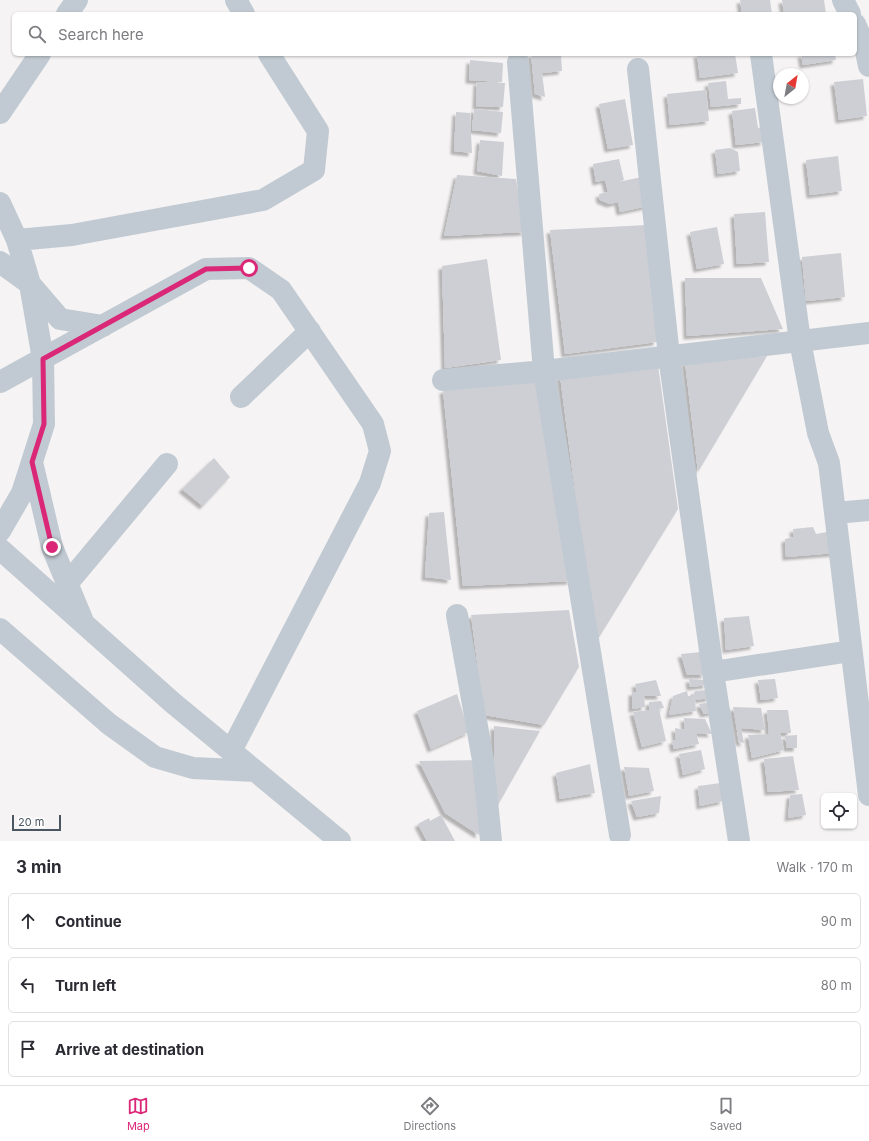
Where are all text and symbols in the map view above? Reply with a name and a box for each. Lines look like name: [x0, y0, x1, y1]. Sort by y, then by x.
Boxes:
search box: [12, 12, 857, 56]
icon: search: [26, 23, 48, 45]
text: Search here: [58, 25, 144, 44]
north arrow: [773, 68, 809, 104]
route start: [240, 259, 258, 277]
route end: [43, 538, 61, 556]
map controls: [821, 793, 857, 829]
button: locate: [821, 793, 857, 829]
scale bar: [12, 813, 61, 832]
text: 20 m: [18, 815, 44, 829]
text: 3 min: [16, 857, 62, 877]
text: Walk · 170 m: [777, 859, 853, 875]
icon: ahead: [17, 910, 39, 932]
text: Continue: [55, 912, 122, 931]
text: 90 m: [821, 913, 852, 929]
icon: left: [17, 974, 39, 996]
text: Turn left: [55, 976, 116, 995]
text: 80 m: [821, 977, 852, 993]
icon: arrive: [17, 1038, 39, 1060]
text: Arrive at destination: [55, 1040, 204, 1059]
tab: Map: [127, 1095, 150, 1133]
tab: Directions: [404, 1095, 456, 1133]
tab: Saved: [710, 1095, 742, 1133]

